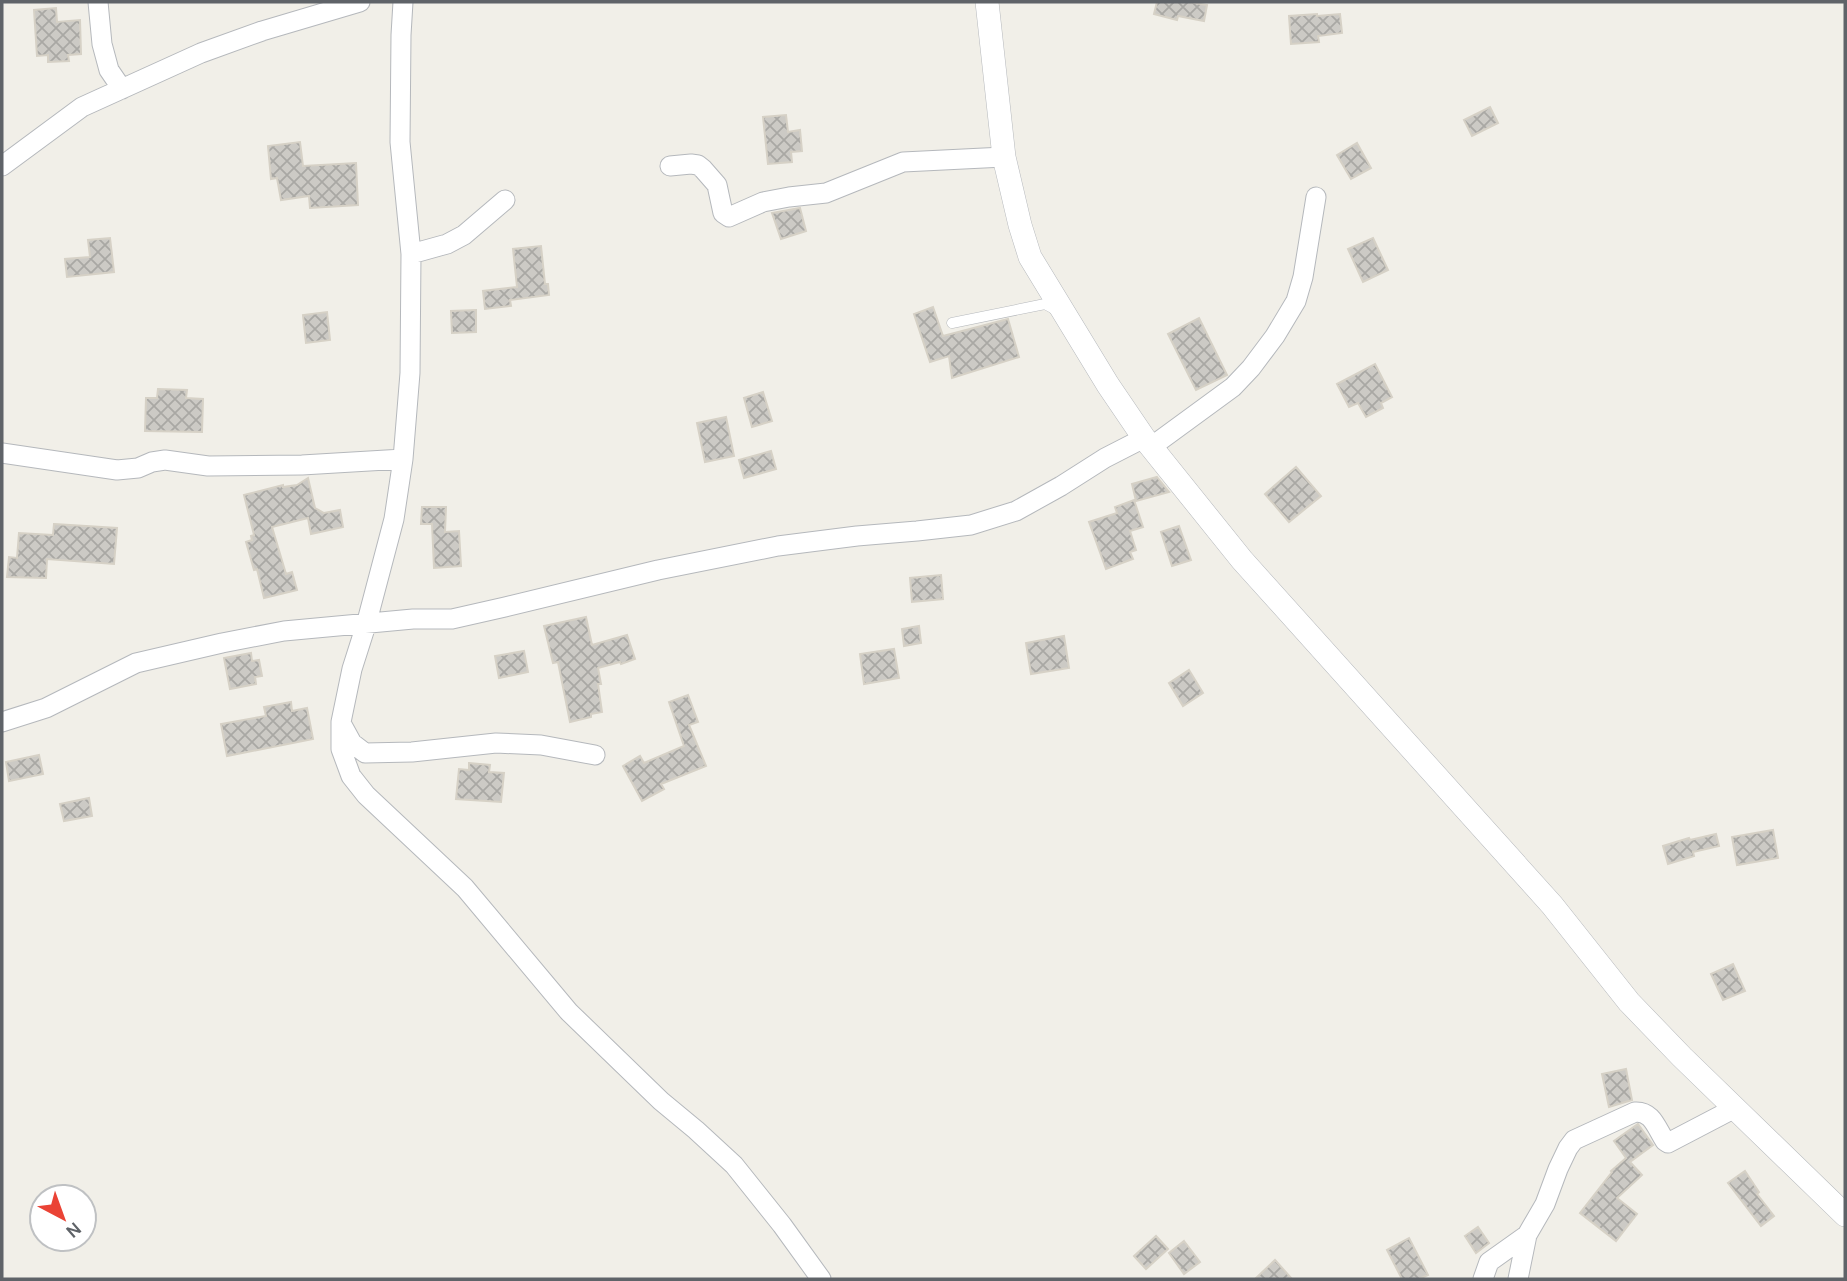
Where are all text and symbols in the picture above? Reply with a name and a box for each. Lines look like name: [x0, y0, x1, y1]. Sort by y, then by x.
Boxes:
north arrow: [28, 1183, 98, 1253]
text: N: [61, 1217, 86, 1243]

